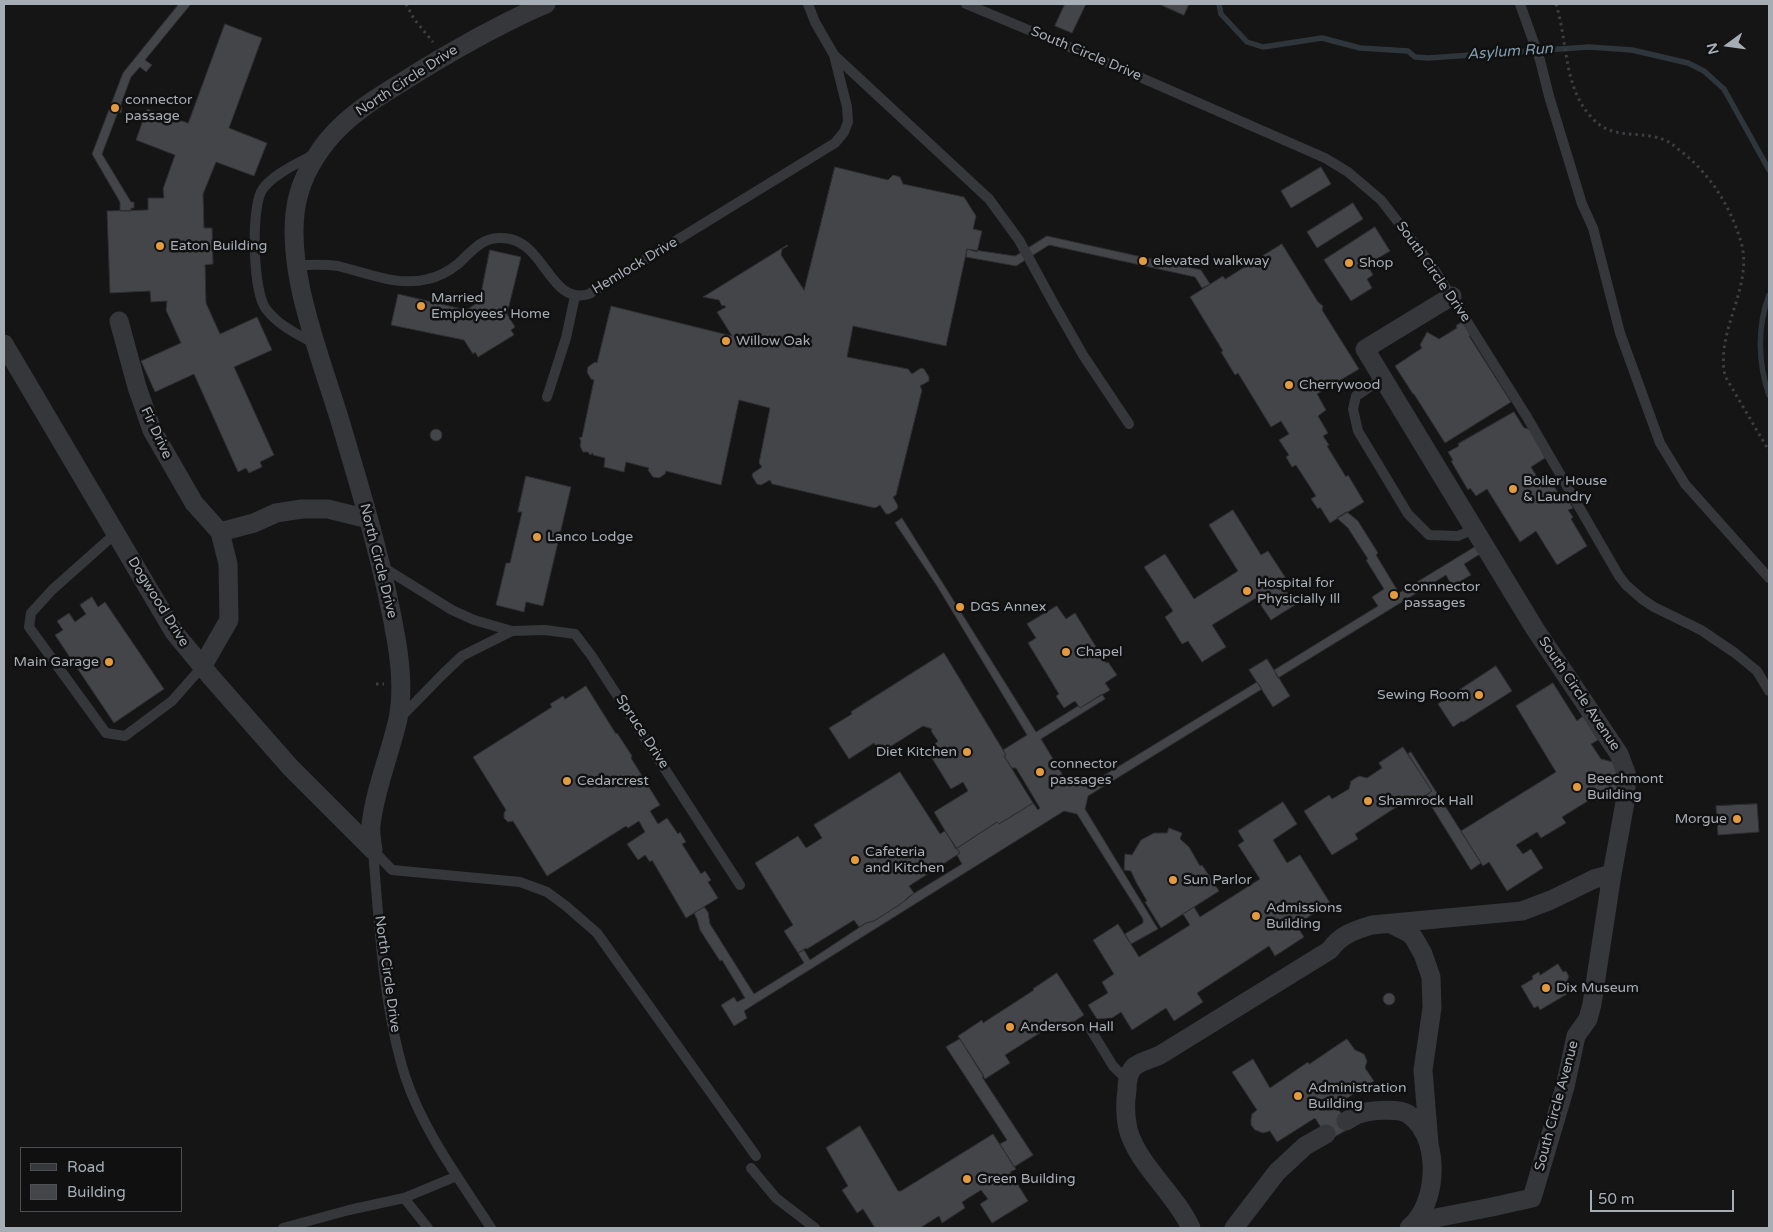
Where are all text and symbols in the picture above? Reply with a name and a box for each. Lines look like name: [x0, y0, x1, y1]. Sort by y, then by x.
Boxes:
north arrow: [1703, 20, 1753, 70]
street label: South Circle Drive: [1028, 23, 1144, 85]
water label: Asylum Run: [1467, 40, 1553, 64]
text: N: [1703, 41, 1723, 56]
street label: North Circle Drive: [353, 42, 461, 120]
place label: connector passage: [125, 92, 192, 124]
marker: connector passage: [109, 102, 121, 114]
street label: South Circle Drive: [1392, 219, 1474, 325]
street label: Hemlock Drive: [589, 234, 681, 298]
place label: Eaton Building: [170, 238, 267, 254]
marker: Eaton Building: [154, 240, 166, 252]
place label: elevated walkway: [1153, 253, 1269, 269]
marker: elevated walkway: [1137, 255, 1149, 267]
place label: Shop: [1359, 255, 1393, 271]
marker: Shop: [1343, 257, 1355, 269]
place label: Married Employees' Home: [431, 290, 550, 322]
marker: Married Employees' Home: [415, 300, 427, 312]
place label: Willow Oak: [736, 333, 810, 349]
marker: Willow Oak: [720, 335, 732, 347]
place label: Cherrywood: [1299, 377, 1380, 393]
marker: Cherrywood: [1283, 379, 1295, 391]
street label: Fir Drive: [137, 404, 175, 462]
place label: Boiler House & Laundry: [1523, 473, 1607, 506]
marker: Boiler House & Laundry: [1507, 483, 1519, 495]
street label: North Circle Drive: [356, 502, 400, 620]
place label: Lanco Lodge: [547, 529, 633, 545]
marker: Lanco Lodge: [531, 531, 543, 543]
street label: Dogwood Drive: [124, 554, 192, 650]
place label: Hospital for Physicially Ill: [1257, 575, 1340, 608]
place label: connnector passages: [1404, 579, 1480, 612]
marker: Hospital for Physicially Ill: [1241, 585, 1253, 597]
marker: connnector passages: [1388, 589, 1400, 601]
place label: DGS Annex: [970, 599, 1046, 615]
marker: DGS Annex: [954, 601, 966, 613]
street label: South Circle Avenue: [1535, 634, 1623, 754]
place label: Chapel: [1076, 644, 1122, 660]
marker: Chapel: [1060, 646, 1072, 658]
place label: Main Garage: [14, 654, 99, 670]
marker: Main Garage: [103, 656, 115, 668]
place label: Sewing Room: [1377, 687, 1469, 703]
marker: Sewing Room: [1473, 689, 1485, 701]
street label: Spruce Drive: [612, 692, 672, 772]
place label: Diet Kitchen: [876, 744, 957, 760]
marker: Diet Kitchen: [961, 746, 973, 758]
place label: connector passages: [1050, 756, 1117, 789]
marker: connector passages: [1034, 766, 1046, 778]
place label: Beechmont Building: [1587, 771, 1664, 804]
place label: Cedarcrest: [577, 773, 649, 789]
marker: Cedarcrest: [561, 775, 573, 787]
marker: Beechmont Building: [1571, 781, 1583, 793]
place label: Shamrock Hall: [1378, 793, 1474, 809]
marker: Shamrock Hall: [1362, 795, 1374, 807]
place label: Morgue: [1675, 811, 1727, 827]
marker: Morgue: [1731, 813, 1743, 825]
place label: Cafeteria and Kitchen: [865, 844, 944, 876]
marker: Cafeteria and Kitchen: [849, 854, 861, 866]
place label: Sun Parlor: [1183, 872, 1252, 888]
marker: Sun Parlor: [1167, 874, 1179, 886]
place label: Admissions Building: [1266, 900, 1342, 932]
marker: Admissions Building: [1250, 910, 1262, 922]
street label: North Circle Drive: [370, 915, 404, 1033]
place label: Dix Museum: [1556, 980, 1639, 996]
marker: Dix Museum: [1540, 982, 1552, 994]
place label: Anderson Hall: [1020, 1019, 1114, 1035]
marker: Anderson Hall: [1004, 1021, 1016, 1033]
street label: South Circle Avenue: [1532, 1039, 1582, 1173]
place label: Administration Building: [1308, 1080, 1406, 1112]
marker: Administration Building: [1292, 1090, 1304, 1102]
legend: [20, 1147, 182, 1212]
text: Road: [67, 1158, 105, 1176]
place label: Green Building: [977, 1171, 1076, 1187]
marker: Green Building: [961, 1173, 973, 1185]
scale bar: [1593, 1180, 1737, 1212]
text: Building: [67, 1183, 126, 1201]
text: 50 m: [1598, 1190, 1635, 1208]

